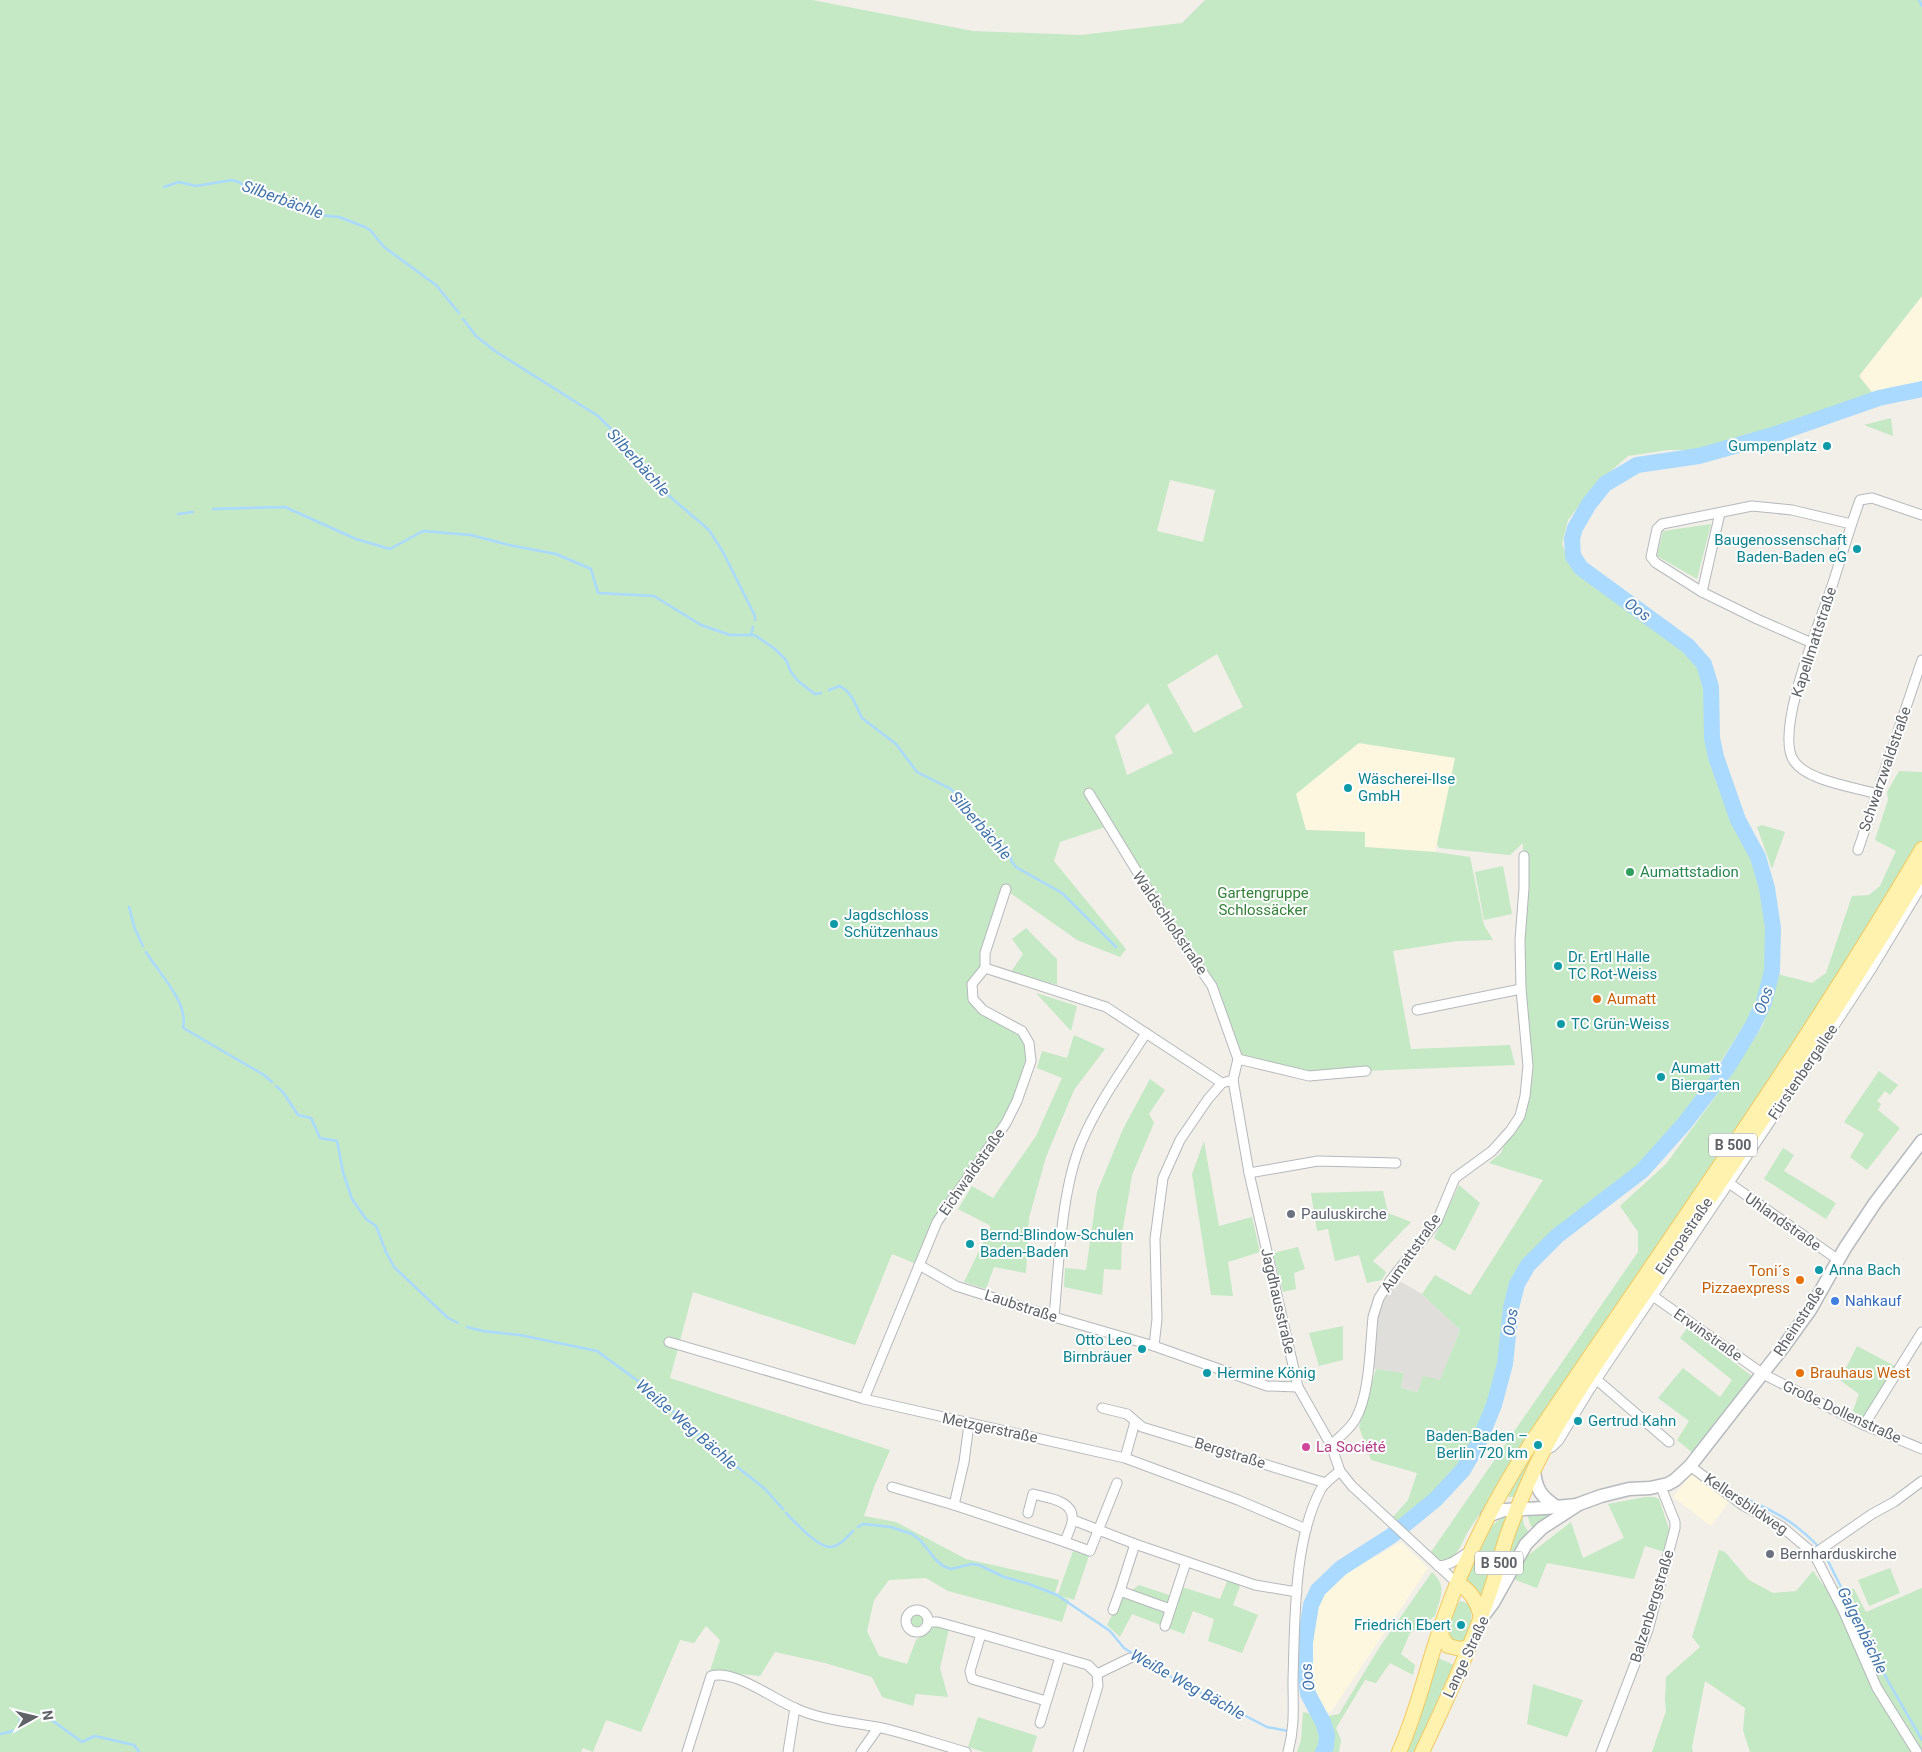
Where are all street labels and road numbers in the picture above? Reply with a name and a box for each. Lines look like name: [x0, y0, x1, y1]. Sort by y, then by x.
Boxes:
street label: Kapellmattstraße: [1788, 585, 1840, 699]
street label: Schwarzwaldstraße: [1855, 704, 1915, 834]
street label: Waldschloßstraße: [1129, 868, 1211, 978]
street label: Fürstenbergallee: [1764, 1021, 1842, 1123]
street label: Eichwaldstraße: [935, 1125, 1009, 1219]
road number: B 500: [1709, 1134, 1757, 1156]
street label: Uhlandstraße: [1741, 1189, 1825, 1255]
street label: Europastraße: [1652, 1194, 1716, 1278]
street label: Aumattstraße: [1377, 1210, 1445, 1296]
street label: Jagdhausstraße: [1257, 1246, 1299, 1356]
street label: Rheinstraße: [1770, 1283, 1828, 1359]
street label: Laubstraße: [982, 1286, 1060, 1326]
street label: Erwinstraße: [1670, 1305, 1746, 1365]
street label: Große Dollenstraße: [1780, 1377, 1904, 1447]
street label: Metzgerstraße: [941, 1409, 1039, 1447]
street label: Bergstraße: [1192, 1434, 1268, 1472]
street label: Kellersbildweg: [1701, 1469, 1791, 1539]
street label: Balzenbergstraße: [1626, 1547, 1678, 1665]
road number: B 500: [1475, 1552, 1523, 1575]
street label: Lange Straße: [1439, 1613, 1493, 1701]

